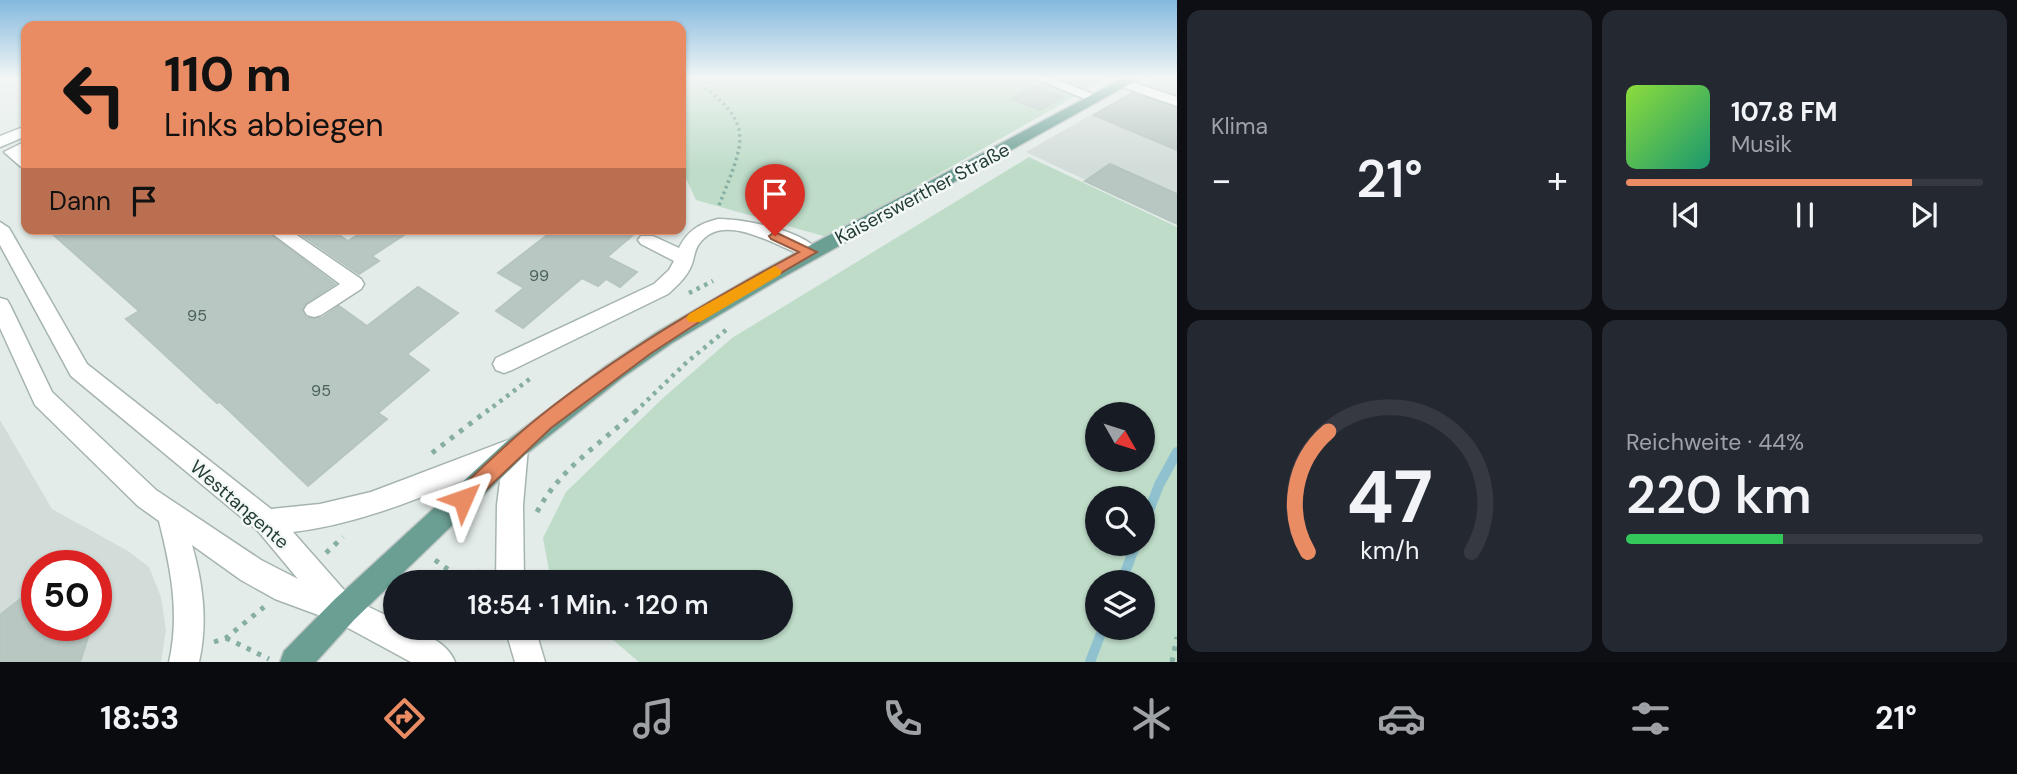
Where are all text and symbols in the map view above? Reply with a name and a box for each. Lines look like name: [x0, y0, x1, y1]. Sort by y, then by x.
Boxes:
text: 110 m: [164, 42, 292, 106]
icon: left: [49, 49, 140, 140]
text: 107.8 FM: [1731, 95, 1838, 129]
text: Links abbiegen: [164, 104, 384, 146]
text: Klima: [1211, 111, 1268, 141]
text: Musik: [1731, 129, 1792, 159]
street label: Kaiserswerther Straße: [831, 137, 1014, 250]
text: 21°: [1356, 145, 1423, 213]
text: −: [1211, 155, 1232, 205]
text: +: [1547, 155, 1568, 205]
pin: [745, 164, 805, 236]
icon: arrive: [756, 175, 794, 213]
icon: arrive: [125, 182, 163, 220]
text: Dann: [49, 184, 111, 218]
icon: previous: [1667, 196, 1705, 234]
icon: pause: [1786, 196, 1824, 234]
icon: next: [1905, 196, 1943, 234]
house number: 99: [529, 265, 549, 286]
house number: 95: [187, 305, 207, 326]
house number: 95: [311, 380, 331, 401]
north arrow: [1085, 402, 1155, 472]
map controls: [1085, 402, 1155, 640]
text: Reichweite · 44%: [1626, 427, 1804, 457]
text: 47: [1346, 450, 1433, 545]
street label: Westtangente: [185, 454, 294, 554]
text: 220 km: [1626, 461, 1812, 529]
position arrow: [426, 462, 500, 536]
button: search: [1085, 486, 1155, 556]
text: km/h: [1360, 534, 1419, 567]
speed limit sign: 50: [21, 550, 112, 641]
button: layers: [1085, 570, 1155, 640]
text: 18:54 · 1 Min. · 120 m: [467, 588, 709, 622]
icon: directions: [380, 694, 429, 743]
icon: music: [629, 694, 678, 743]
icon: phone: [878, 694, 927, 743]
icon: climate: [1127, 694, 1176, 743]
icon: car: [1377, 694, 1426, 743]
icon: filters: [1626, 694, 1675, 743]
text: 18:53: [100, 697, 179, 739]
text: 21°: [1875, 697, 1917, 739]

